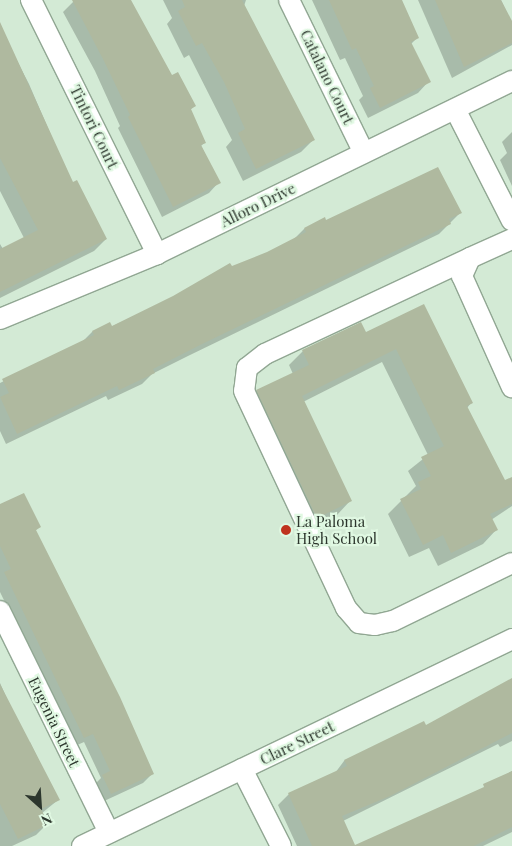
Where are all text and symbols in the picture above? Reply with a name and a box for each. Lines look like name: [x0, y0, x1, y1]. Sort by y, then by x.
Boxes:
street label: Catalano Court: [296, 27, 358, 127]
street label: Tintori Court: [66, 83, 122, 171]
street label: Alloro Drive: [218, 179, 298, 231]
place label: La Paloma High School: [296, 512, 377, 547]
marker: La Paloma High School: [280, 524, 292, 536]
street label: Eugenia Street: [24, 674, 84, 770]
street label: Clare Street: [257, 717, 337, 769]
north arrow: [15, 781, 65, 831]
text: N: [38, 809, 56, 831]

